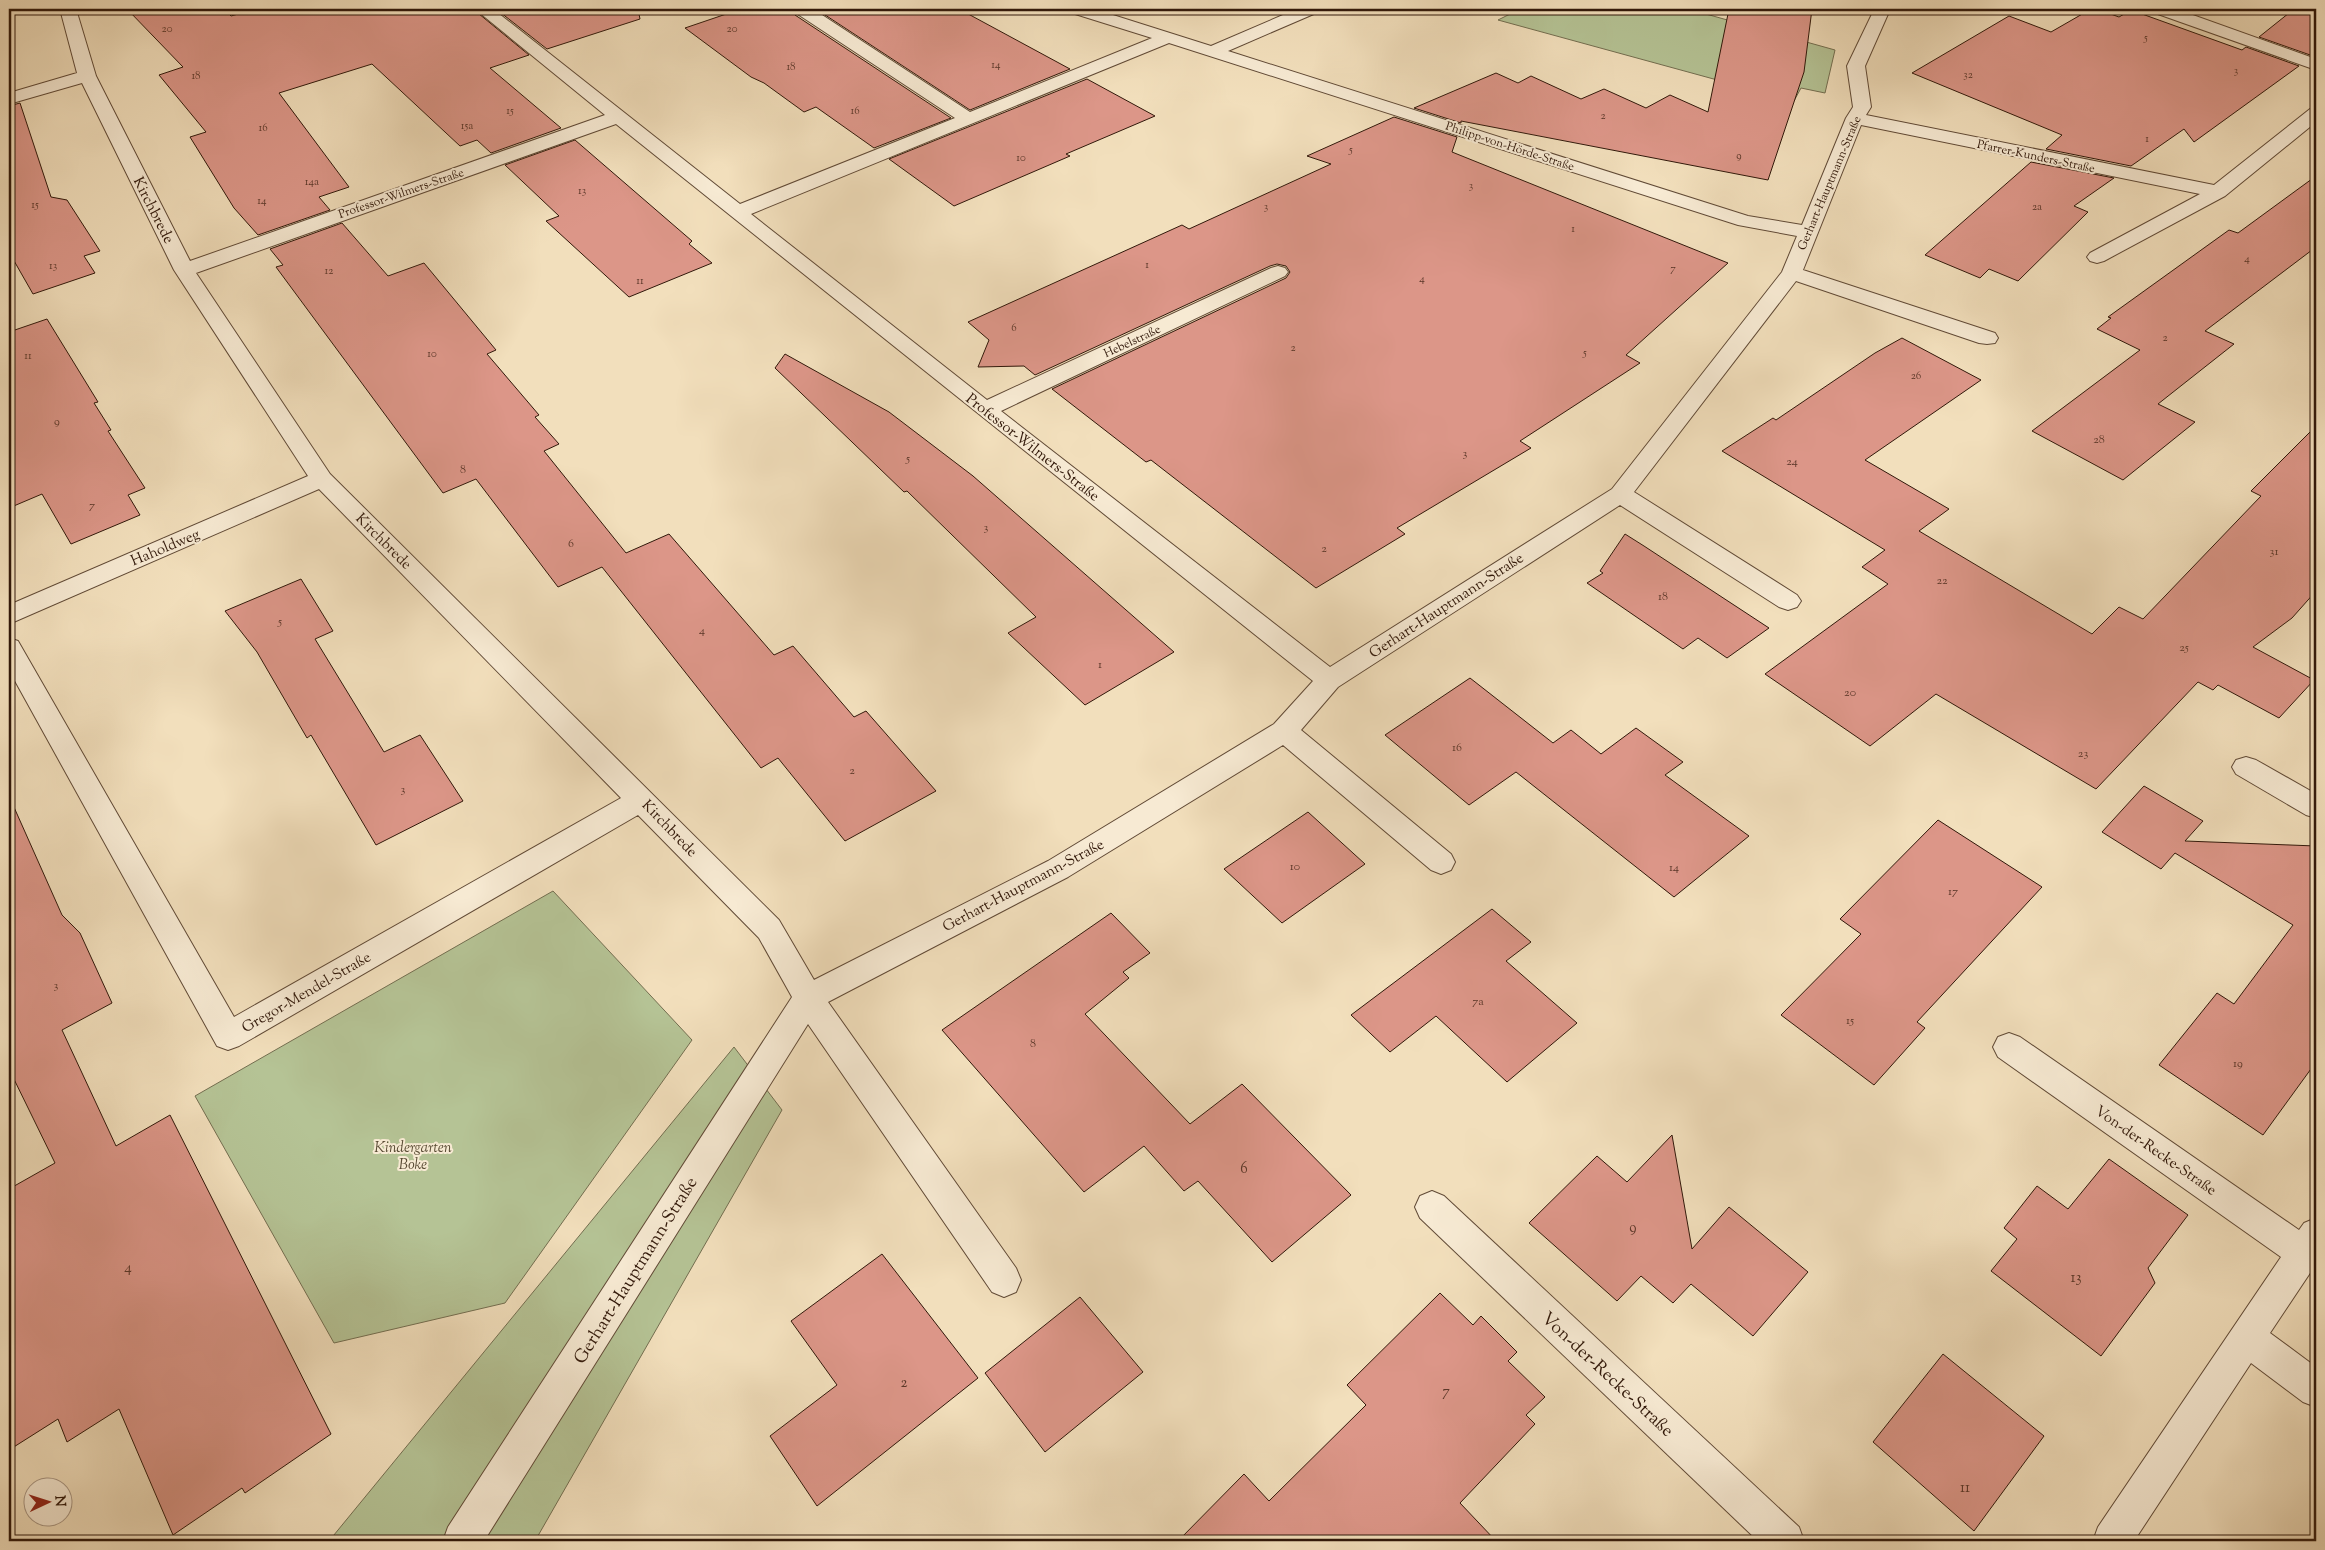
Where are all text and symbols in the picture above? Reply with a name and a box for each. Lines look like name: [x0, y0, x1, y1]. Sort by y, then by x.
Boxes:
house number: 20: [162, 21, 173, 37]
house number: 20: [727, 21, 738, 37]
house number: 5: [2143, 30, 2148, 46]
house number: 14: [991, 57, 1001, 73]
house number: 18: [786, 59, 796, 75]
house number: 3: [2234, 63, 2238, 79]
house number: 32: [1963, 67, 1973, 83]
house number: 18: [191, 68, 201, 84]
house number: 15: [506, 103, 514, 119]
house number: 16: [850, 103, 860, 119]
house number: 2: [1600, 108, 1606, 124]
street label: Gerhart-Hauptmann-Straße: [1793, 113, 1867, 253]
house number: 15a: [461, 118, 473, 134]
street label: Philipp-von-Hörde-Straße: [1443, 118, 1577, 176]
house number: 16: [258, 120, 268, 136]
house number: 1: [2145, 131, 2149, 147]
street label: Pfarrer-Kunders-Straße: [1975, 136, 2097, 178]
house number: 5: [1348, 142, 1353, 158]
house number: 9: [1736, 148, 1742, 164]
house number: 10: [1016, 150, 1026, 166]
street label: Professor-Wilmers-Straße: [336, 164, 467, 224]
street label: Kirchbrede: [127, 174, 178, 248]
house number: 14a: [305, 174, 319, 190]
house number: 3: [1469, 178, 1473, 194]
house number: 13: [578, 183, 586, 199]
house number: 14: [257, 193, 267, 209]
house number: 15: [31, 197, 39, 213]
house number: 3: [1264, 199, 1268, 215]
house number: 2a: [2032, 199, 2042, 215]
house number: 1: [1571, 221, 1575, 237]
house number: 4: [2244, 251, 2250, 267]
house number: 1: [1145, 257, 1149, 273]
house number: 13: [49, 258, 57, 274]
house number: 7: [1670, 261, 1676, 277]
house number: 12: [325, 263, 333, 279]
house number: 4: [1419, 271, 1425, 287]
house number: 11: [636, 273, 644, 289]
house number: 6: [1011, 320, 1017, 336]
street label: Hebelstraße: [1101, 321, 1164, 363]
house number: 2: [2162, 330, 2168, 346]
house number: 2: [1290, 340, 1296, 356]
house number: 5: [1582, 345, 1587, 361]
house number: 10: [427, 346, 437, 362]
house number: 11: [24, 348, 32, 364]
house number: 26: [1911, 368, 1921, 384]
street label: Professor-Wilmers-Straße: [961, 389, 1103, 507]
house number: 9: [54, 413, 60, 431]
house number: 28: [2093, 431, 2105, 449]
house number: 3: [1463, 445, 1468, 463]
house number: 5: [905, 450, 910, 468]
house number: 24: [1786, 453, 1798, 471]
house number: 8: [460, 461, 466, 479]
house number: 7: [89, 497, 95, 515]
street label: Kirchbrede: [350, 509, 416, 575]
house number: 3: [984, 519, 989, 537]
street label: Haholdweg: [128, 524, 203, 572]
house number: 6: [568, 535, 574, 553]
house number: 2: [1321, 540, 1327, 558]
house number: 31: [2270, 543, 2278, 561]
street label: Gerhart-Hauptmann-Straße: [1365, 548, 1528, 664]
house number: 22: [1936, 572, 1948, 590]
house number: 18: [1658, 588, 1668, 606]
house number: 5: [277, 613, 282, 631]
house number: 4: [699, 622, 705, 640]
house number: 25: [2179, 639, 2189, 657]
house number: 1: [1098, 656, 1102, 674]
house number: 20: [1844, 684, 1856, 702]
house number: 16: [1452, 739, 1462, 757]
house number: 23: [2078, 745, 2088, 763]
house number: 2: [849, 762, 855, 780]
house number: 3: [401, 781, 406, 799]
street label: Kirchbrede: [636, 796, 702, 862]
street label: Gerhart-Hauptmann-Straße: [939, 835, 1108, 938]
house number: 10: [1290, 858, 1300, 876]
house number: 14: [1669, 859, 1679, 877]
house number: 17: [1948, 883, 1958, 901]
street label: Gregor-Mendel-Straße: [238, 948, 375, 1039]
house number: 3: [54, 977, 59, 995]
house number: 7a: [1472, 993, 1484, 1011]
house number: 15: [1846, 1012, 1854, 1030]
house number: 8: [1030, 1035, 1036, 1053]
house number: 19: [2233, 1055, 2243, 1073]
street label: Von-der-Recke-Straße: [2090, 1101, 2220, 1201]
park label: Kindergarten Boke: [374, 1138, 452, 1176]
house number: 6: [1240, 1159, 1248, 1180]
street label: Gerhart-Hauptmann-Straße: [568, 1172, 705, 1370]
house number: 9: [1629, 1218, 1637, 1239]
house number: 4: [124, 1258, 132, 1279]
house number: 13: [2070, 1268, 2082, 1289]
street label: Von-der-Recke-Straße: [1534, 1307, 1679, 1444]
house number: 2: [900, 1373, 908, 1394]
house number: 7: [1442, 1382, 1450, 1403]
north arrow: [22, 1478, 72, 1528]
house number: 11: [1960, 1478, 1970, 1499]
text: N: [49, 1495, 69, 1508]

